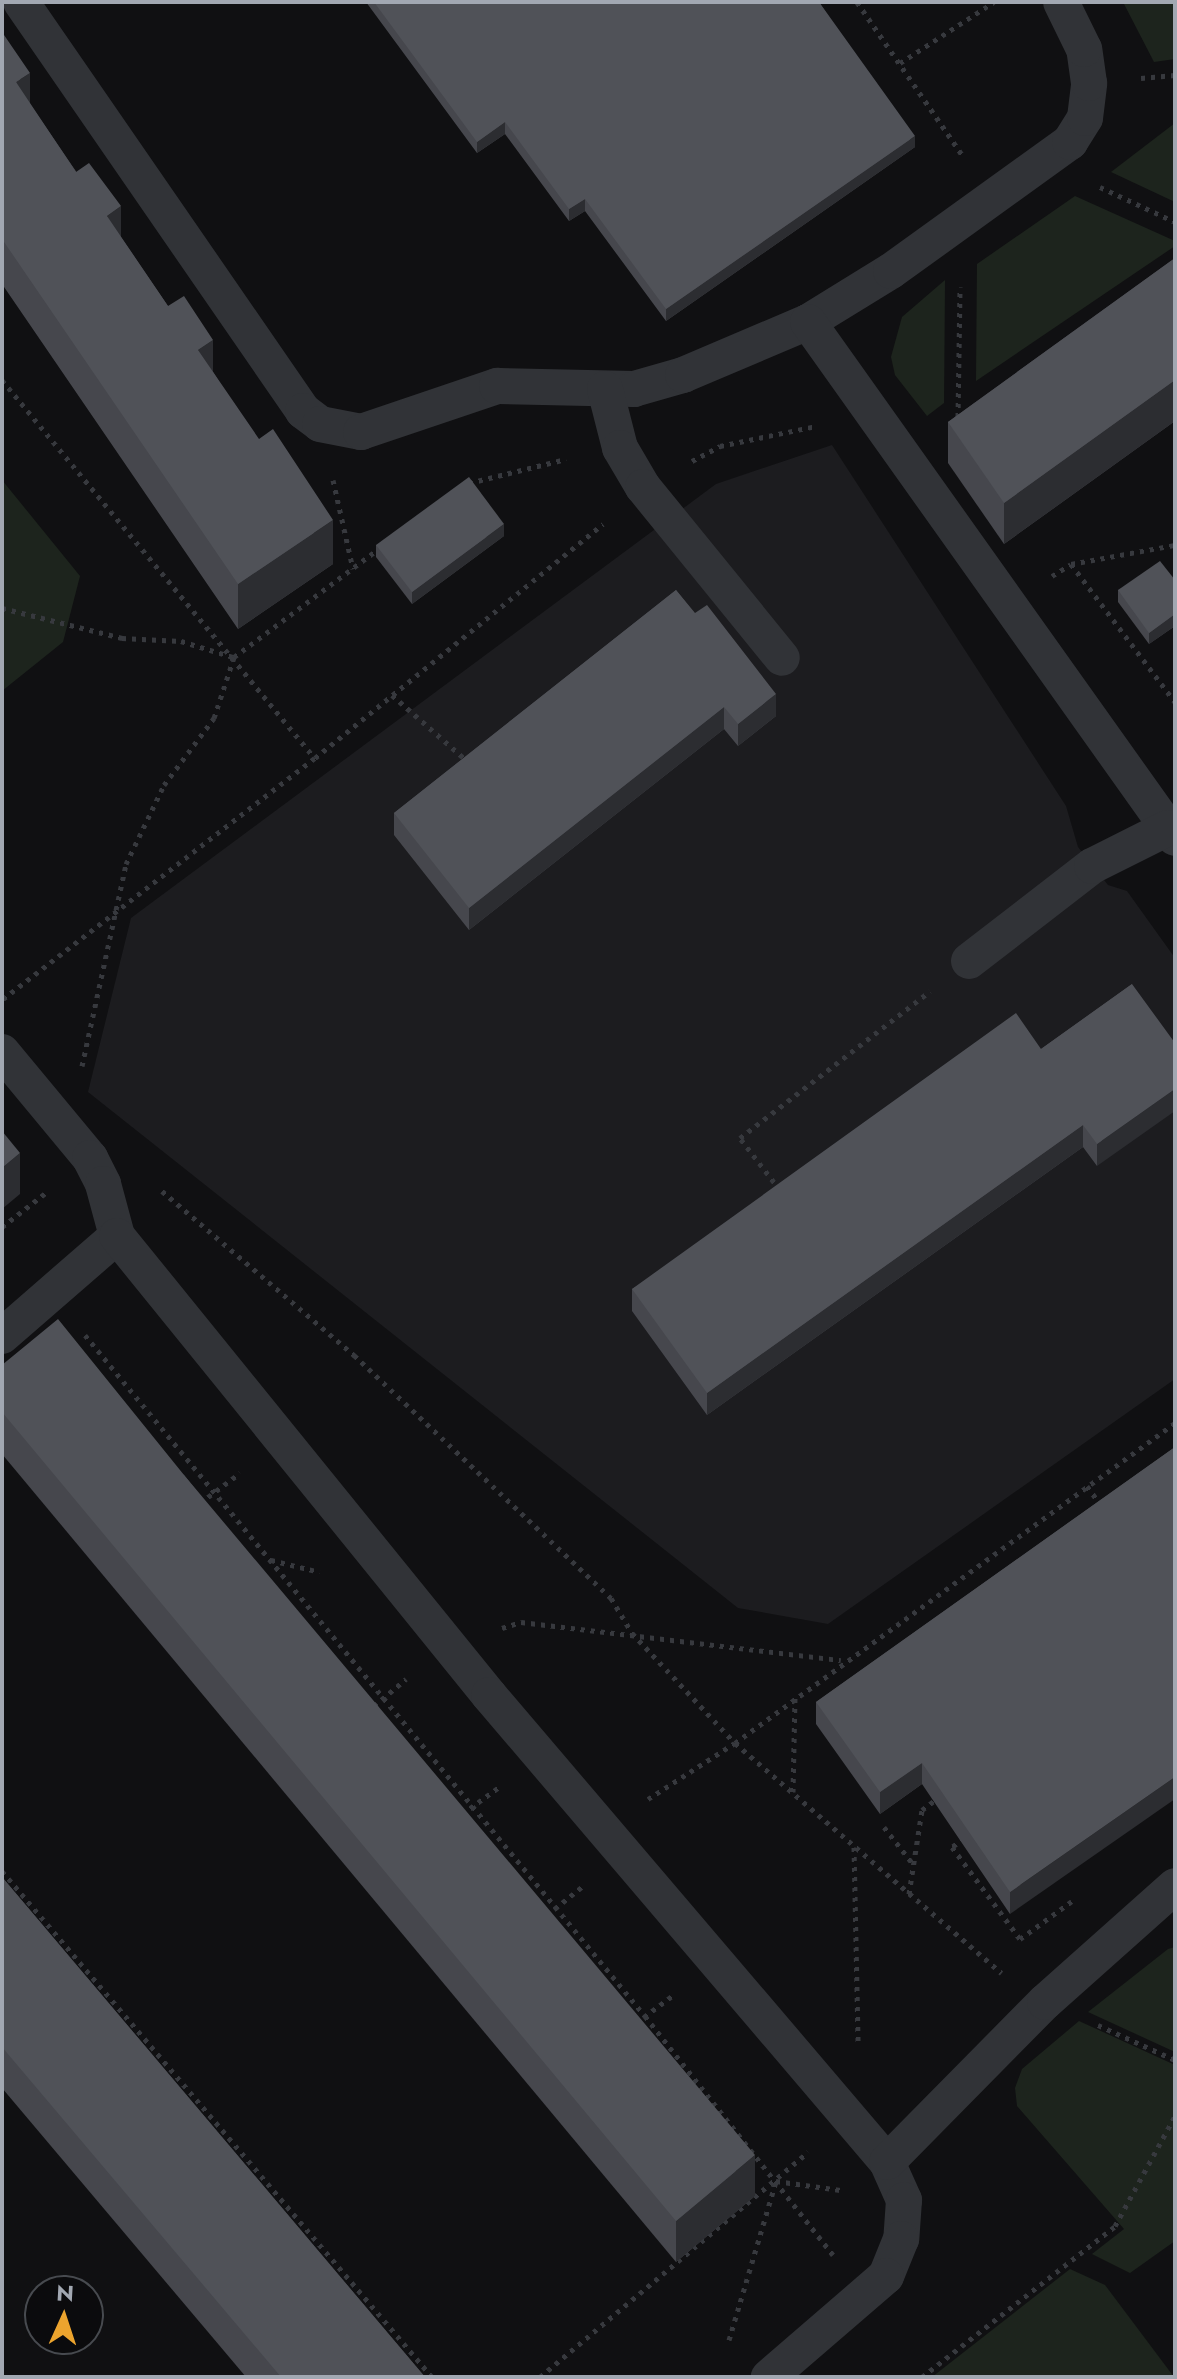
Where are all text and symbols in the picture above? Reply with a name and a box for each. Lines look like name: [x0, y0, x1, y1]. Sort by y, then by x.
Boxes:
north arrow: [24, 2275, 104, 2355]
text: N: [56, 2277, 75, 2309]

